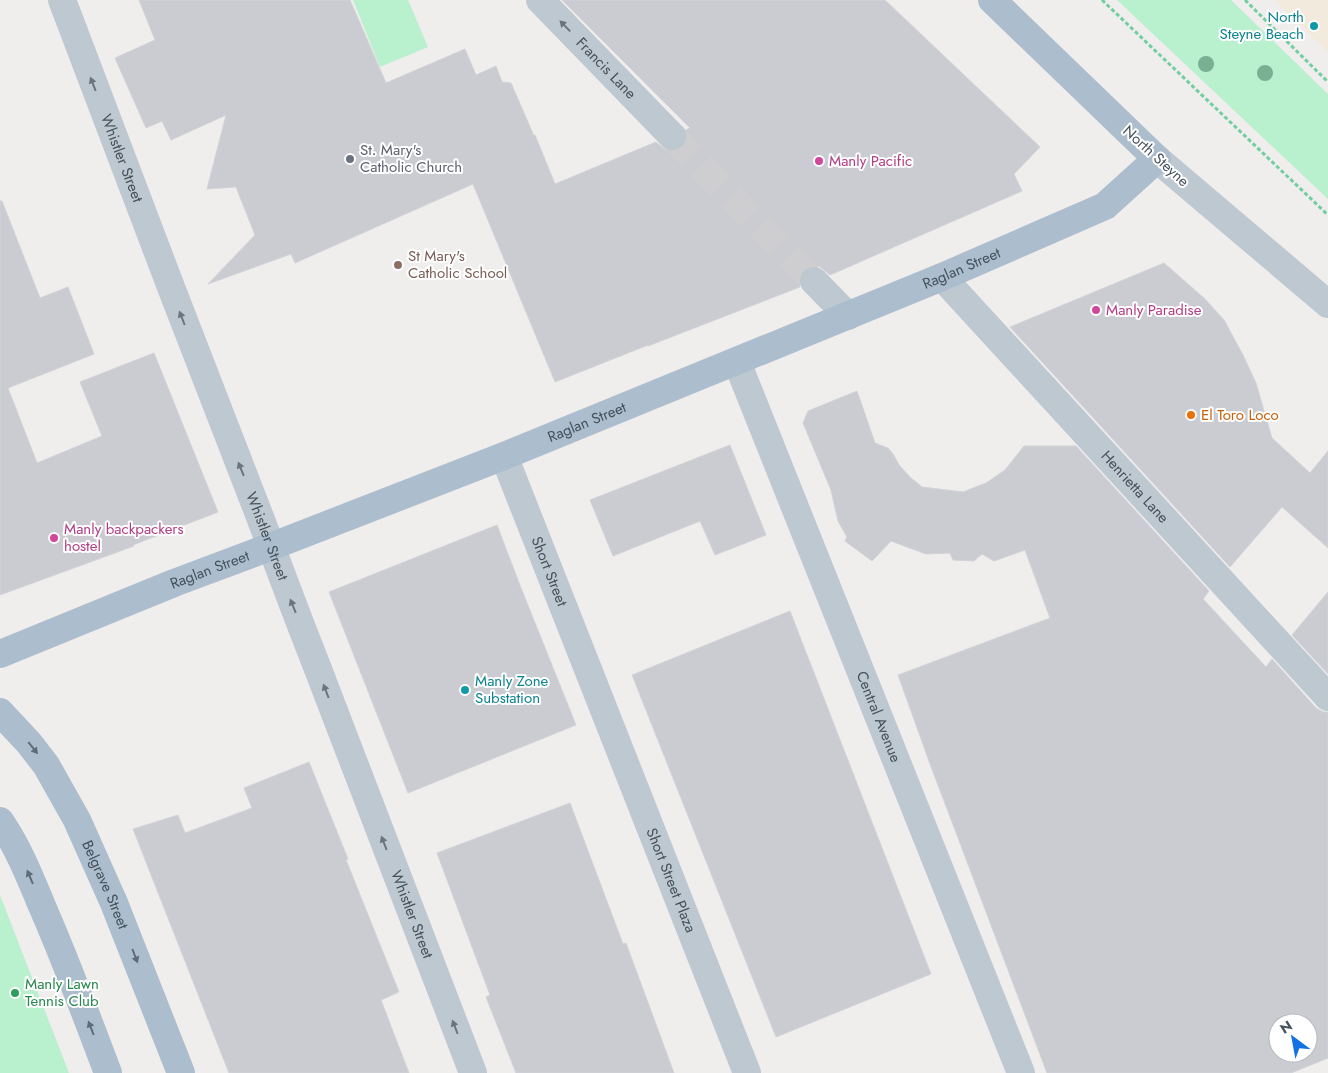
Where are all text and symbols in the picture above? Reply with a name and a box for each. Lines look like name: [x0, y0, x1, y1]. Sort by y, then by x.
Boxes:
place label: North Steyne Beach: [1220, 6, 1304, 45]
one-way arrow: [559, 20, 571, 32]
marker: North Steyne Beach: [1308, 20, 1320, 32]
street label: Francis Lane: [571, 32, 642, 104]
one-way arrow: [89, 76, 97, 91]
street label: Whistler Street: [95, 111, 149, 206]
street label: North Steyne: [1118, 120, 1194, 192]
place label: St. Mary's Catholic Church: [360, 139, 462, 178]
place label: Manly Pacific: [829, 150, 912, 172]
marker: St. Mary's Catholic Church: [344, 153, 356, 165]
marker: Manly Pacific: [813, 155, 825, 167]
street label: Raglan Street: [919, 242, 1004, 295]
place label: St Mary's Catholic School: [408, 245, 507, 284]
marker: St Mary's Catholic School: [392, 259, 404, 271]
place label: Manly Paradise: [1106, 299, 1202, 321]
marker: Manly Paradise: [1090, 304, 1102, 316]
one-way arrow: [178, 310, 185, 325]
street label: Raglan Street: [544, 396, 630, 448]
place label: El Toro Loco: [1201, 404, 1279, 426]
marker: El Toro Loco: [1185, 409, 1197, 421]
street label: Henrietta Lane: [1096, 446, 1174, 528]
one-way arrow: [237, 461, 245, 476]
street label: Whistler Street: [240, 489, 294, 584]
place label: Manly backpackers hostel: [64, 518, 184, 557]
marker: Manly backpackers hostel: [48, 532, 60, 544]
street label: Short Street: [526, 533, 573, 610]
street label: Raglan Street: [167, 545, 253, 595]
one-way arrow: [288, 599, 296, 613]
street label: Central Avenue: [851, 668, 907, 766]
place label: Manly Zone Substation: [475, 670, 549, 709]
one-way arrow: [322, 684, 330, 698]
marker: Manly Zone Substation: [459, 684, 471, 696]
one-way arrow: [27, 741, 38, 754]
street label: Short Street Plaza: [641, 825, 702, 936]
one-way arrow: [380, 836, 388, 850]
street label: Belgrave Street: [76, 837, 134, 933]
street label: Whistler Street: [385, 867, 439, 962]
one-way arrow: [25, 870, 33, 884]
one-way arrow: [131, 949, 139, 964]
place label: Manly Lawn Tennis Club: [25, 973, 99, 1012]
marker: Manly Lawn Tennis Club: [9, 987, 21, 999]
north arrow: [1268, 1013, 1318, 1063]
text: N: [1276, 1016, 1296, 1038]
one-way arrow: [87, 1020, 94, 1035]
one-way arrow: [451, 1020, 458, 1035]

